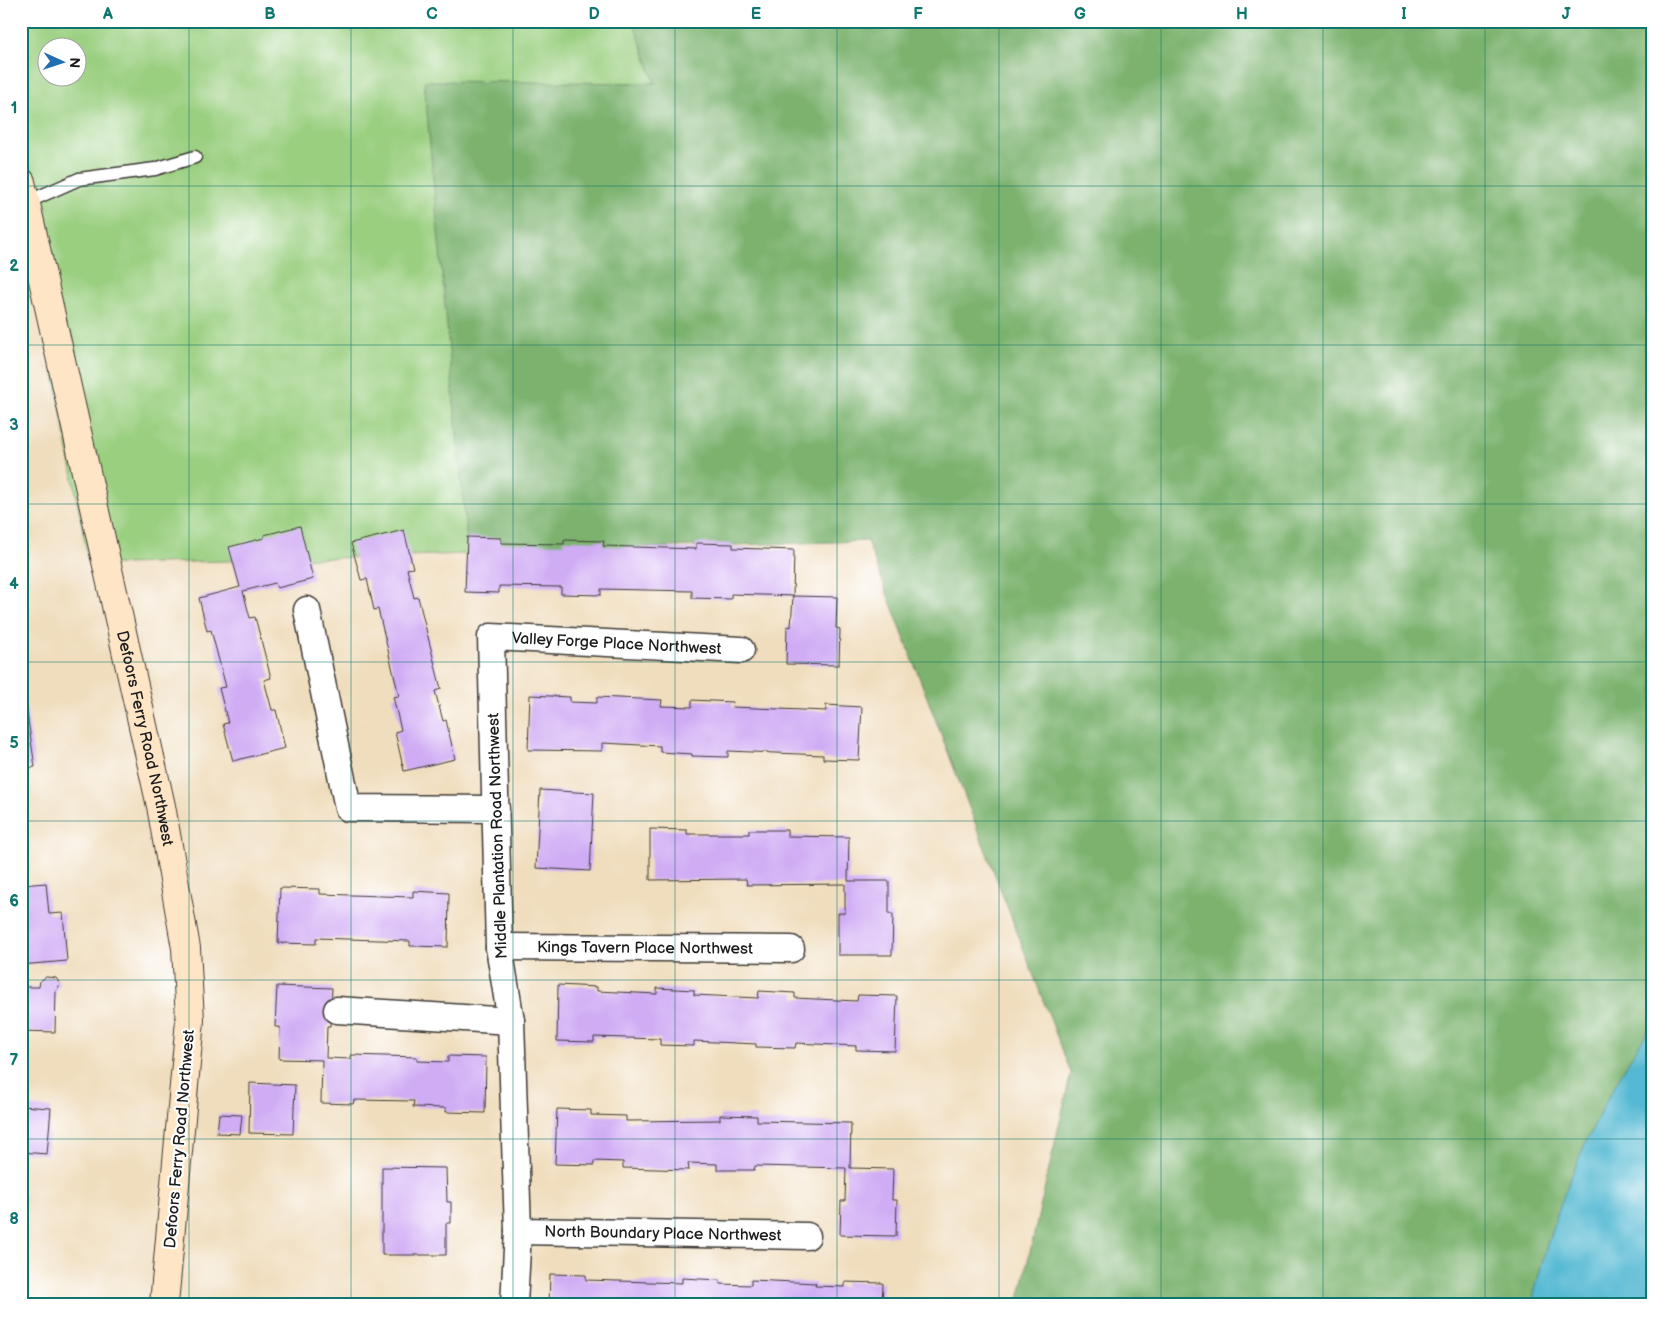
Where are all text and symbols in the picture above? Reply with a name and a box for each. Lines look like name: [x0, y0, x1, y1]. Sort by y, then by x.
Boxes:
text: A: [102, 5, 113, 24]
text: B: [264, 5, 276, 24]
text: C: [426, 5, 438, 24]
text: D: [588, 5, 600, 24]
text: E: [751, 5, 761, 24]
text: F: [913, 5, 923, 24]
text: G: [1074, 5, 1086, 24]
text: H: [1236, 5, 1248, 24]
text: I: [1401, 5, 1407, 24]
text: J: [1562, 5, 1571, 24]
north arrow: [38, 38, 88, 88]
text: N: [66, 57, 83, 68]
text: 1: [11, 99, 17, 118]
text: 2: [9, 257, 19, 276]
text: 3: [9, 416, 19, 435]
text: 4: [9, 575, 19, 594]
street label: Defoors Ferry Road Northwest: [112, 629, 177, 847]
street label: Valley Forge Place Northwest: [511, 629, 722, 658]
street label: Middle Plantation Road Northwest: [484, 713, 512, 959]
text: 5: [9, 734, 19, 753]
text: 6: [9, 892, 19, 911]
street label: Kings Tavern Place Northwest: [537, 938, 753, 958]
street label: Defoors Ferry Road Northwest: [161, 1029, 199, 1249]
text: 7: [10, 1051, 19, 1070]
text: 8: [9, 1210, 19, 1229]
street label: North Boundary Place Northwest: [544, 1222, 782, 1245]

